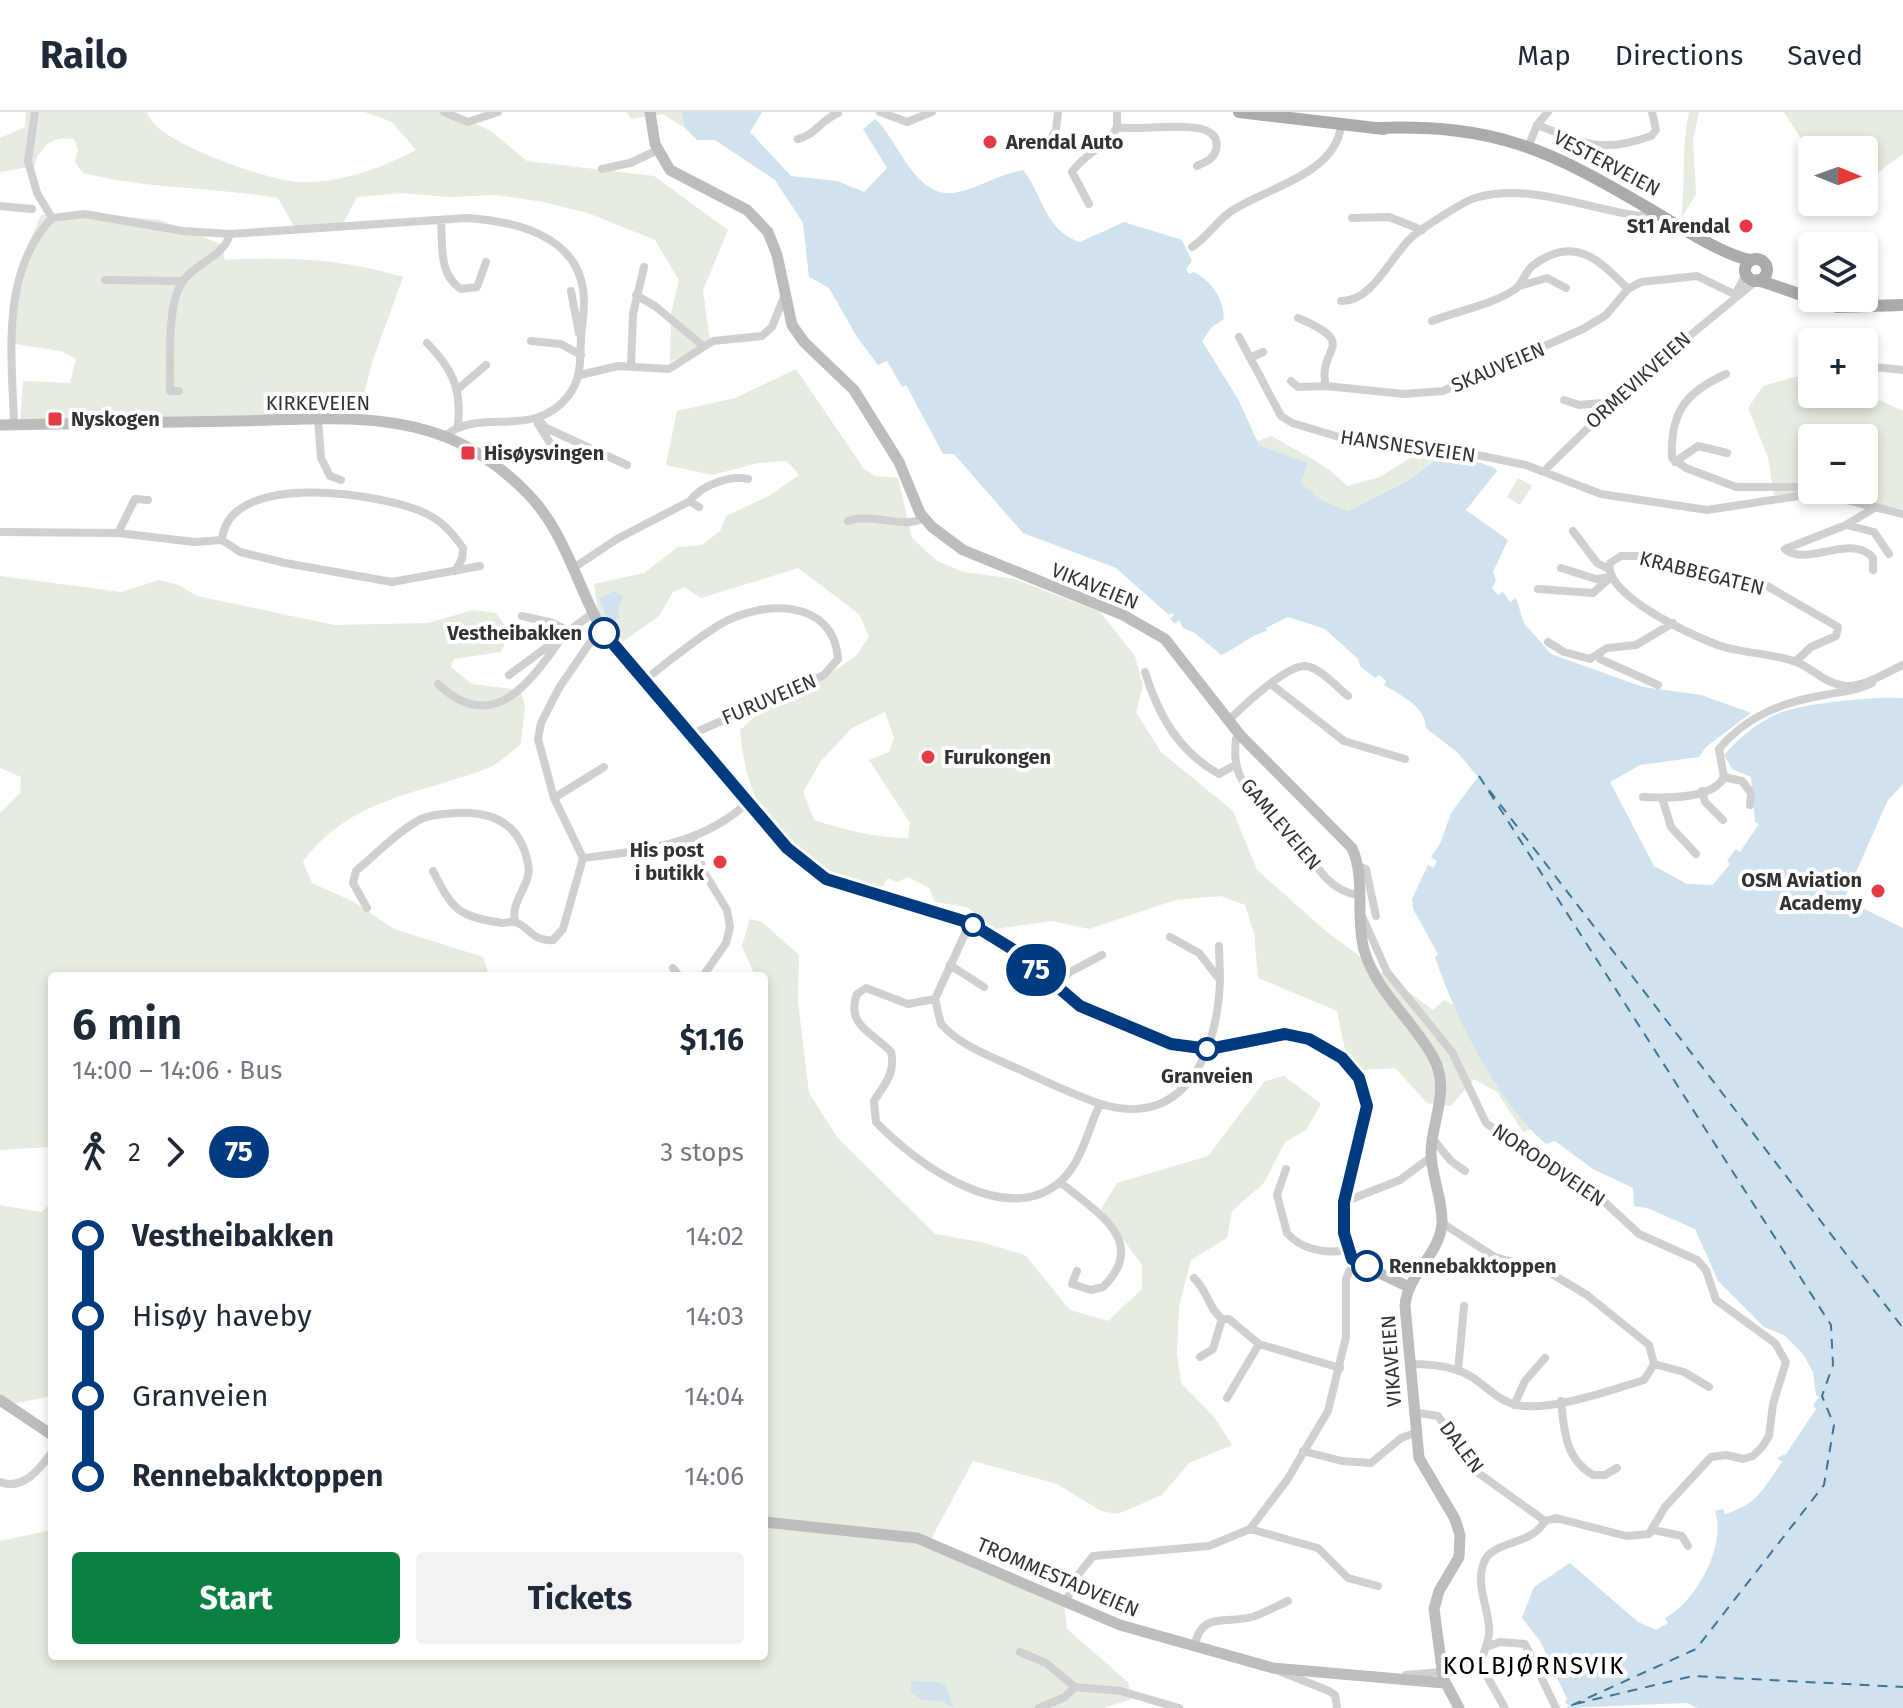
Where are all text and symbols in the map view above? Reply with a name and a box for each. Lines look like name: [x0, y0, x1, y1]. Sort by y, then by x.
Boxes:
text: Railo: [40, 32, 128, 78]
text: Map: [1517, 39, 1571, 72]
text: Directions: [1615, 39, 1743, 72]
text: Saved: [1787, 39, 1863, 72]
street label: VESTERVEIEN: [1550, 125, 1664, 201]
place label: Arendal Auto: [1005, 130, 1124, 154]
marker: Arendal Auto: [981, 133, 999, 151]
north arrow: [1798, 136, 1878, 216]
map controls: [1798, 136, 1878, 504]
place label: St1 Arendal: [1627, 214, 1730, 238]
marker: St1 Arendal: [1737, 217, 1755, 235]
button: layers: [1798, 232, 1878, 312]
street label: ORMEVIKVEIEN: [1581, 327, 1695, 433]
button: +: [1798, 328, 1878, 408]
street label: SKAUVEIEN: [1448, 337, 1548, 397]
street label: KIRKEVEIEN: [266, 391, 370, 415]
place label: Nyskogen: [71, 407, 160, 431]
marker: Nyskogen: [46, 410, 64, 428]
button: −: [1798, 424, 1878, 504]
street label: HANSNESVEIEN: [1339, 425, 1477, 467]
place label: Hisøysvingen: [484, 441, 604, 465]
marker: Hisøysvingen: [459, 444, 477, 462]
street label: KRABBEGATEN: [1637, 546, 1767, 600]
street label: VIKAVEIEN: [1048, 558, 1142, 614]
marker: Vestheibakken: [589, 618, 619, 648]
place label: Vestheibakken: [446, 621, 582, 645]
street label: FURUVEIEN: [718, 668, 820, 730]
place label: Furukongen: [944, 745, 1051, 769]
marker: Furukongen: [919, 748, 937, 766]
street label: GAMLEVEIEN: [1236, 773, 1326, 875]
place label: His post i butikk: [630, 838, 705, 885]
marker: His post i butikk: [711, 853, 729, 871]
place label: OSM Aviation Academy: [1741, 868, 1863, 915]
marker: OSM Aviation Academy: [1869, 882, 1887, 900]
unlabelled marker: [962, 914, 984, 936]
line badge: 75: [1000, 944, 1072, 996]
text: 75: [1022, 953, 1050, 986]
text: 6 min: [72, 998, 182, 1051]
text: $1.16: [680, 1022, 744, 1058]
marker: Granveien: [1196, 1038, 1218, 1060]
text: 14:00 – 14:06 · Bus: [72, 1055, 282, 1086]
place label: Granveien: [1161, 1064, 1253, 1088]
street label: NORODDVEIEN: [1488, 1118, 1610, 1212]
icon: walk: [72, 1130, 116, 1174]
icon: forward: [153, 1130, 197, 1174]
text: 75: [225, 1135, 253, 1168]
text: 2: [128, 1137, 141, 1168]
text: 3 stops: [660, 1137, 744, 1168]
text: Vestheibakken: [132, 1218, 334, 1254]
text: 14:02: [686, 1221, 744, 1252]
marker: Rennebakktoppen: [1352, 1251, 1382, 1281]
place label: Rennebakktoppen: [1389, 1254, 1556, 1278]
text: Hisøy haveby: [132, 1298, 312, 1334]
text: 14:03: [685, 1301, 744, 1332]
street label: VIKAVEIEN: [1376, 1314, 1406, 1408]
text: Granveien: [132, 1378, 269, 1414]
text: 14:04: [684, 1381, 744, 1412]
street label: DALEN: [1435, 1416, 1489, 1478]
text: Rennebakktoppen: [132, 1458, 383, 1494]
text: 14:06: [684, 1461, 744, 1492]
street label: TROMMESTADVEIEN: [973, 1532, 1143, 1622]
button: Start: [72, 1552, 400, 1644]
button: Tickets: [416, 1552, 744, 1644]
district label: KOLBJØRNSVIK: [1443, 1652, 1625, 1680]

